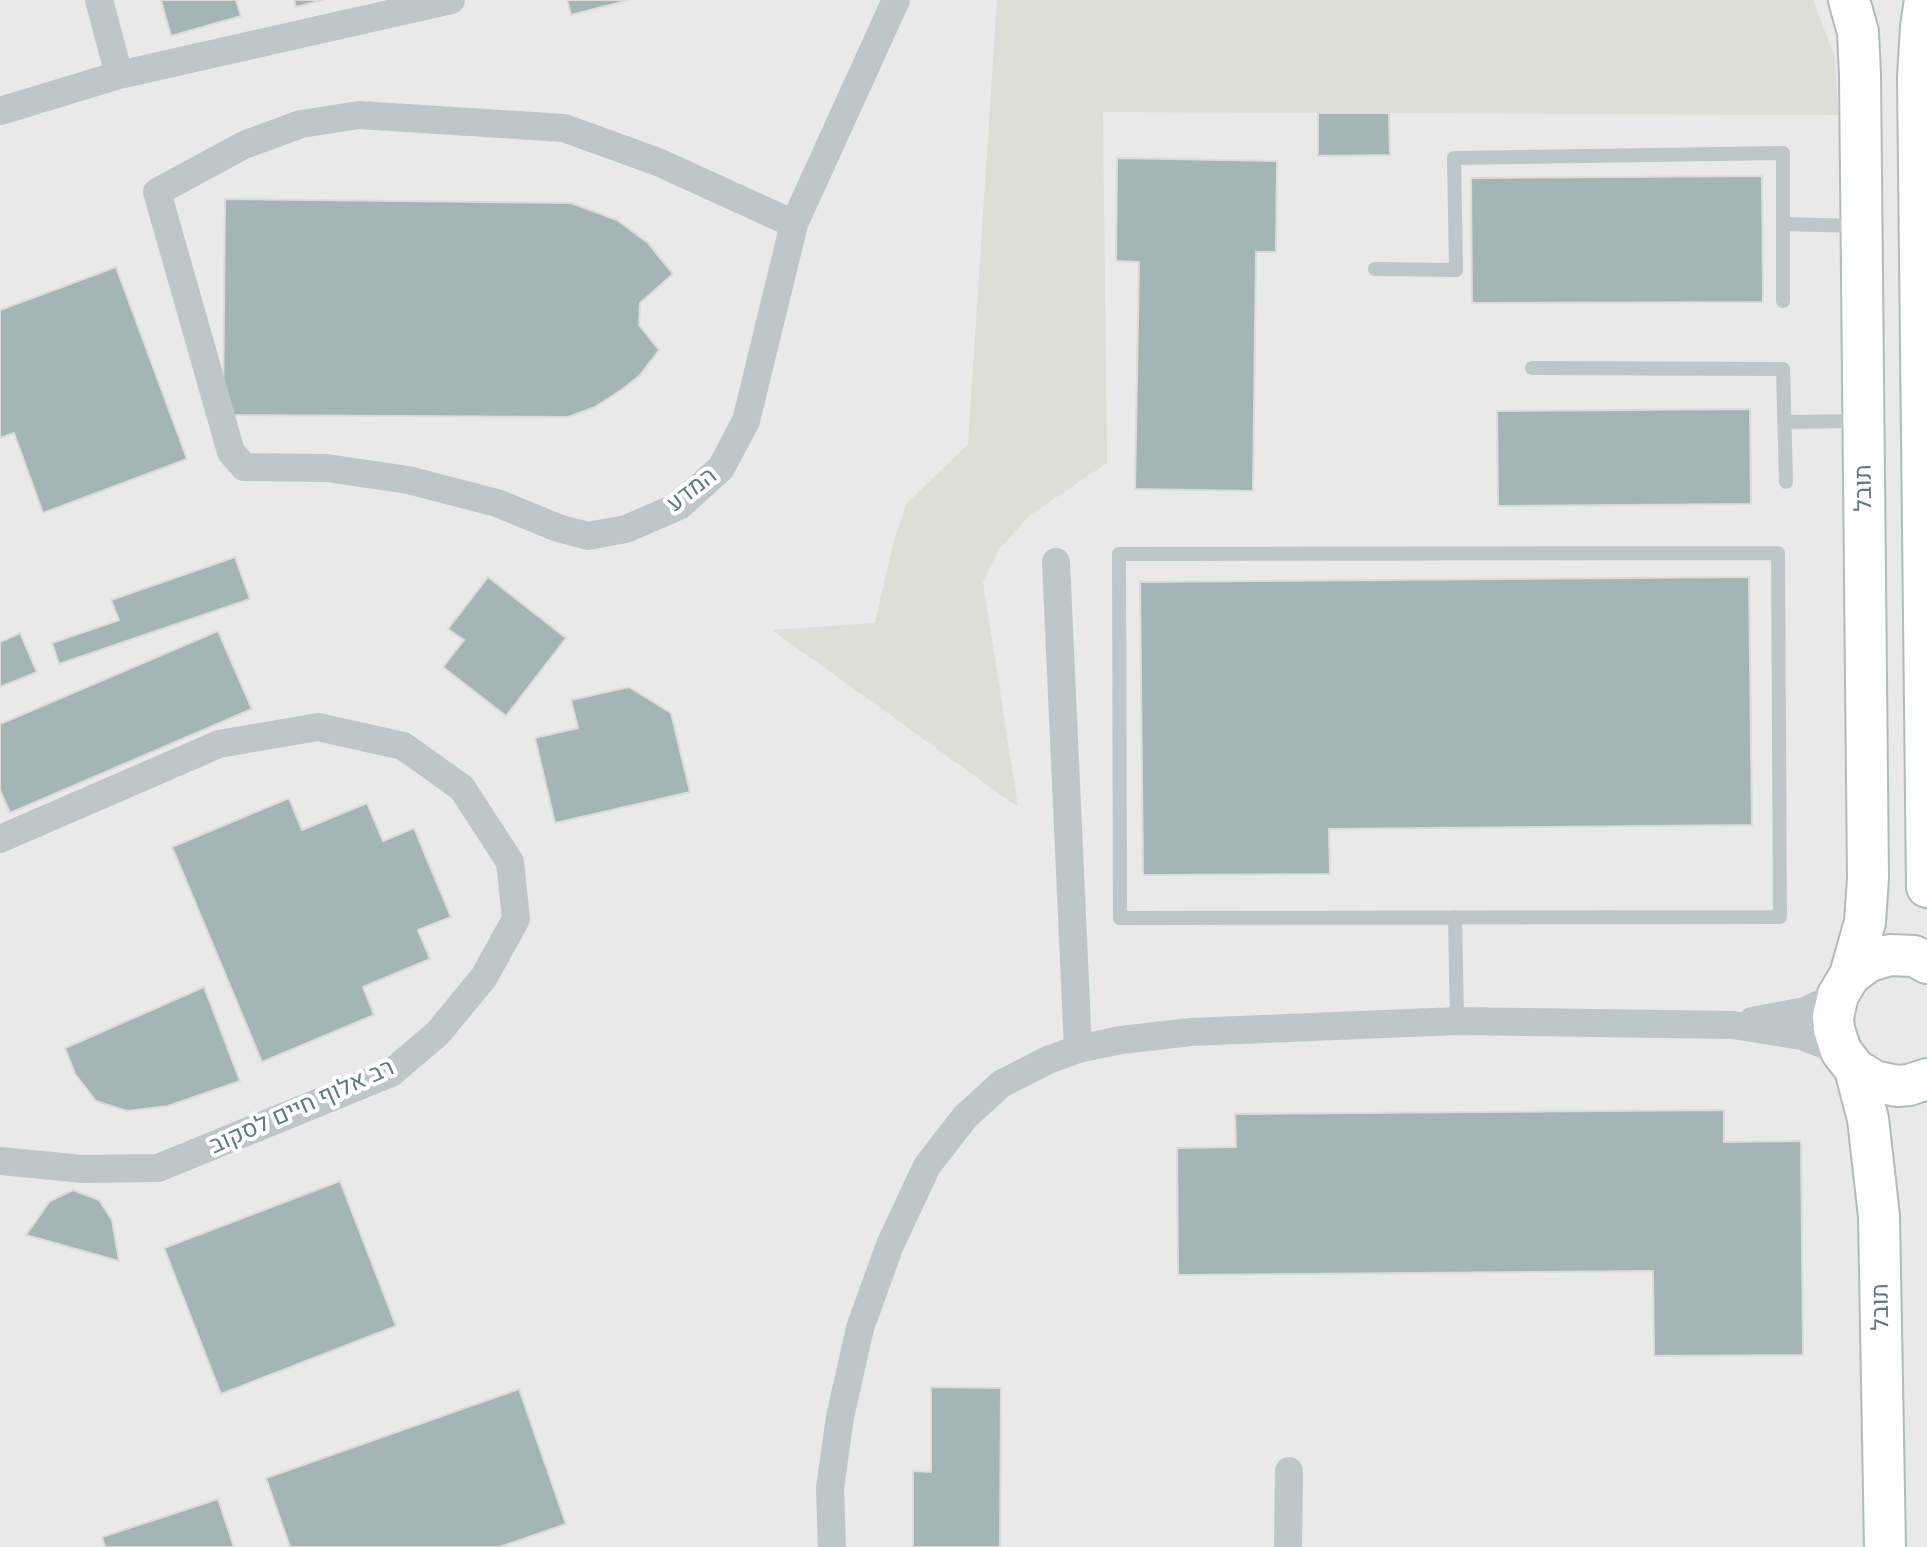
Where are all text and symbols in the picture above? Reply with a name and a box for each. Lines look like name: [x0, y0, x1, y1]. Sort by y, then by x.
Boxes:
street label: המדע: [661, 461, 723, 519]
street label: תובל: [1849, 464, 1879, 512]
street label: רב אלוף חיים לסקוב: [205, 1053, 399, 1161]
street label: תובל: [1866, 1283, 1896, 1331]

